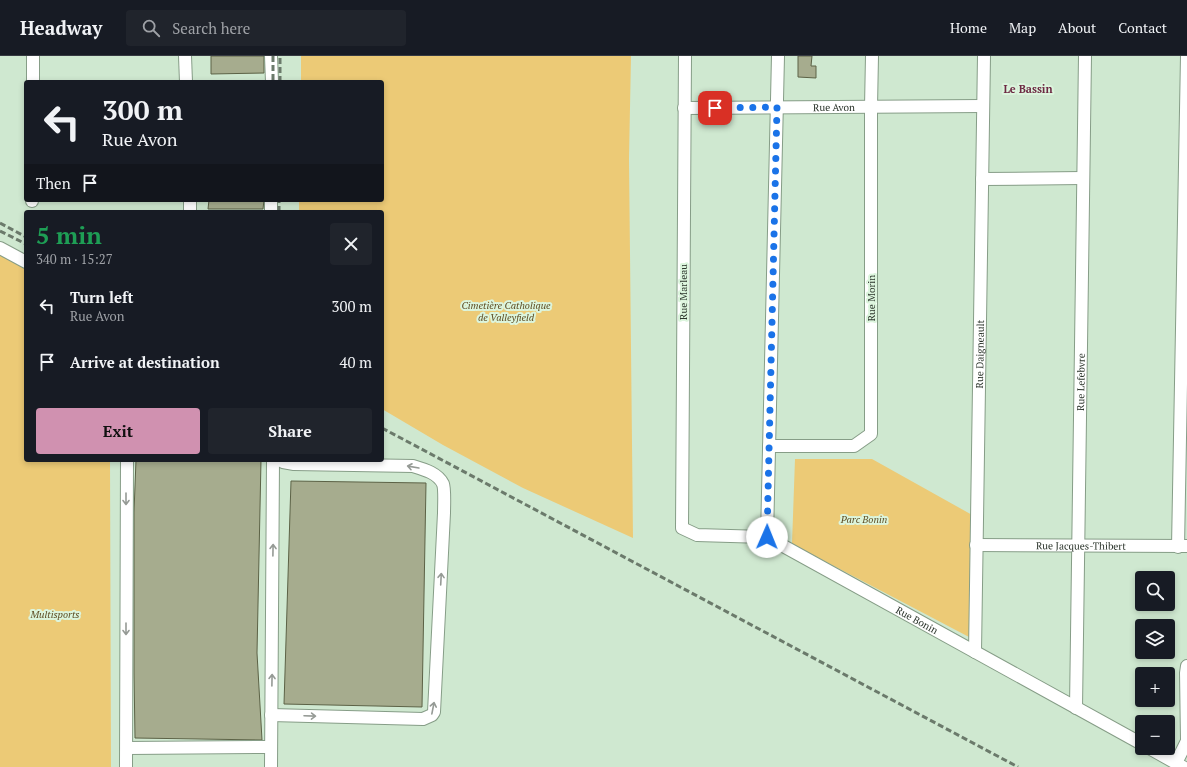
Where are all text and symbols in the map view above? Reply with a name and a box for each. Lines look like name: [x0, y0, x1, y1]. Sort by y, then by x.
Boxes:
search box: [126, 10, 406, 46]
text: Headway: [20, 15, 102, 40]
icon: search: [140, 17, 162, 39]
text: Search here: [172, 18, 250, 38]
text: Home: [950, 18, 987, 37]
text: Map: [1009, 18, 1036, 37]
text: About: [1058, 18, 1096, 37]
text: Contact: [1118, 18, 1167, 37]
district label: Le Bassin: [1003, 82, 1053, 96]
text: 300 m: [102, 91, 183, 128]
pin: [698, 91, 732, 125]
icon: left: [36, 96, 88, 148]
icon: arrive: [704, 97, 726, 119]
street label: Rue Avon: [813, 101, 855, 114]
text: Rue Avon: [102, 127, 177, 151]
icon: arrive: [79, 172, 101, 194]
text: Then: [36, 173, 71, 193]
text: 5 min: [36, 219, 102, 251]
button: close: [330, 223, 372, 265]
text: 340 m · 15:27: [36, 250, 113, 268]
street label: Rue Marleau: [677, 264, 690, 320]
street label: Rue Morin: [865, 275, 878, 321]
text: Turn left: [70, 287, 134, 307]
icon: left: [36, 295, 58, 317]
text: 300 m: [331, 296, 372, 316]
park label: Cimetière Catholique de Valleyfield: [461, 299, 551, 324]
text: Rue Avon: [70, 307, 124, 325]
street label: Rue Daigneault: [973, 319, 987, 388]
icon: arrive: [36, 351, 58, 373]
text: Arrive at destination: [70, 352, 220, 372]
text: 40 m: [339, 352, 372, 372]
street label: Rue Lefebvre: [1074, 353, 1088, 411]
button: Exit: [36, 408, 200, 454]
button: Share: [208, 408, 372, 454]
one-way arrow: [407, 463, 420, 471]
one-way arrow: [123, 492, 130, 505]
park label: Parc Bonin: [840, 513, 887, 526]
position arrow: [746, 516, 788, 558]
street label: Rue Jacques-Thibert: [1036, 539, 1126, 553]
one-way arrow: [269, 544, 277, 557]
map controls: [1135, 571, 1175, 755]
button: search: [1135, 571, 1175, 611]
one-way arrow: [437, 573, 445, 586]
street label: Rue Bonin: [893, 603, 940, 637]
park label: Multisports: [30, 608, 80, 621]
button: layers: [1135, 619, 1175, 659]
one-way arrow: [122, 622, 130, 635]
button: +: [1135, 667, 1175, 707]
one-way arrow: [268, 674, 275, 687]
one-way arrow: [430, 702, 438, 715]
one-way arrow: [303, 713, 316, 720]
button: −: [1135, 715, 1175, 755]

